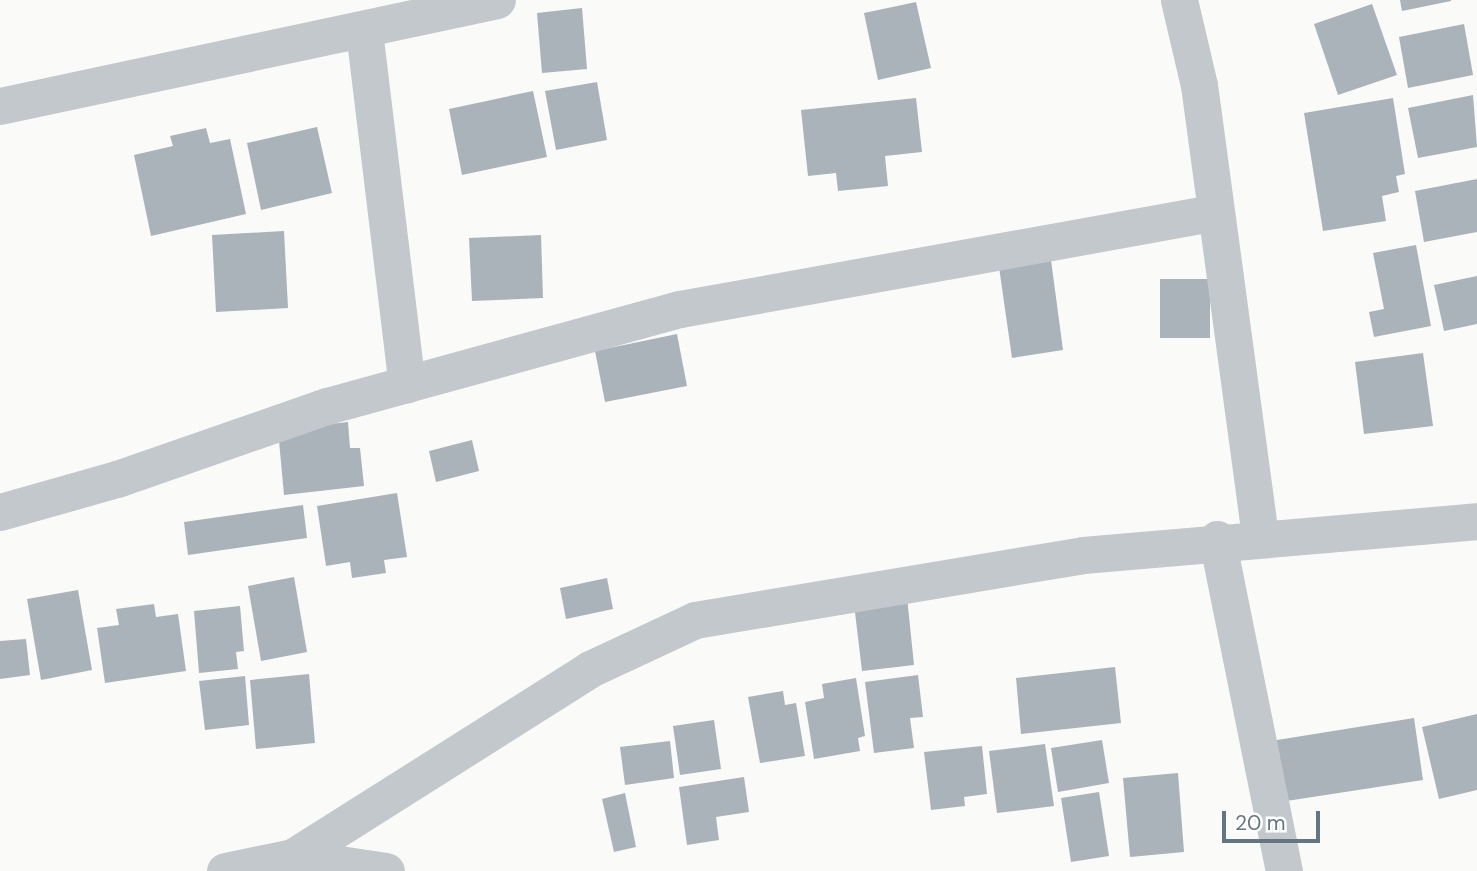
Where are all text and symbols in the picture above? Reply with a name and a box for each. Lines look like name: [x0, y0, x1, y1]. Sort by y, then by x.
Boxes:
scale bar: [1225, 798, 1323, 842]
text: 20 m: [1235, 809, 1286, 837]

